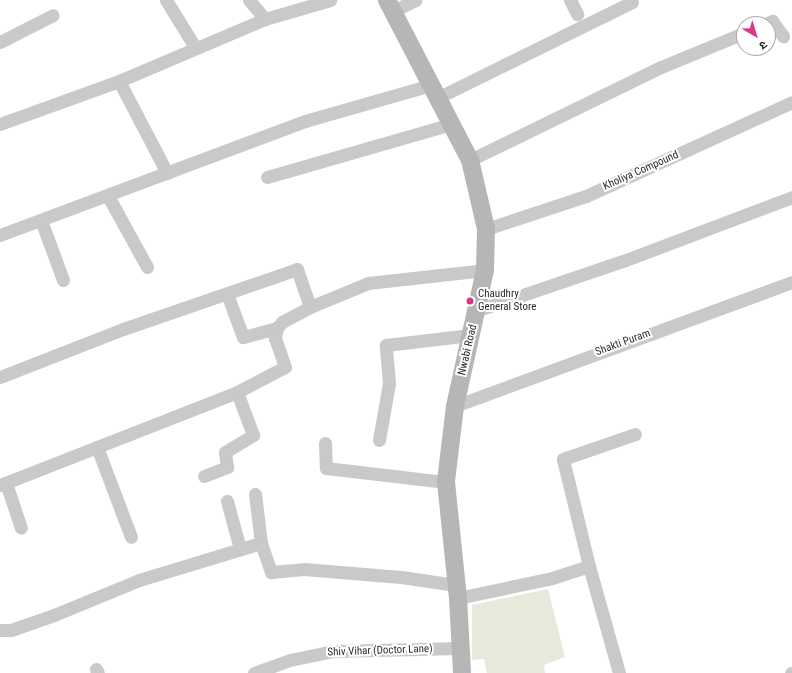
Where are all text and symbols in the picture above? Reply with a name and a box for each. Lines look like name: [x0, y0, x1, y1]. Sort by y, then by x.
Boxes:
north arrow: [736, 16, 776, 56]
text: उ: [757, 38, 770, 52]
street label: Kholiya Compound: [601, 148, 681, 194]
place label: Chaudhry General Store: [478, 288, 536, 314]
marker: Chaudhry General Store: [465, 296, 475, 306]
street label: Nwabi Road: [456, 323, 480, 377]
street label: Shakti Puram: [594, 327, 652, 359]
street label: Shiv Vihar (Doctor Lane): [327, 643, 433, 659]

